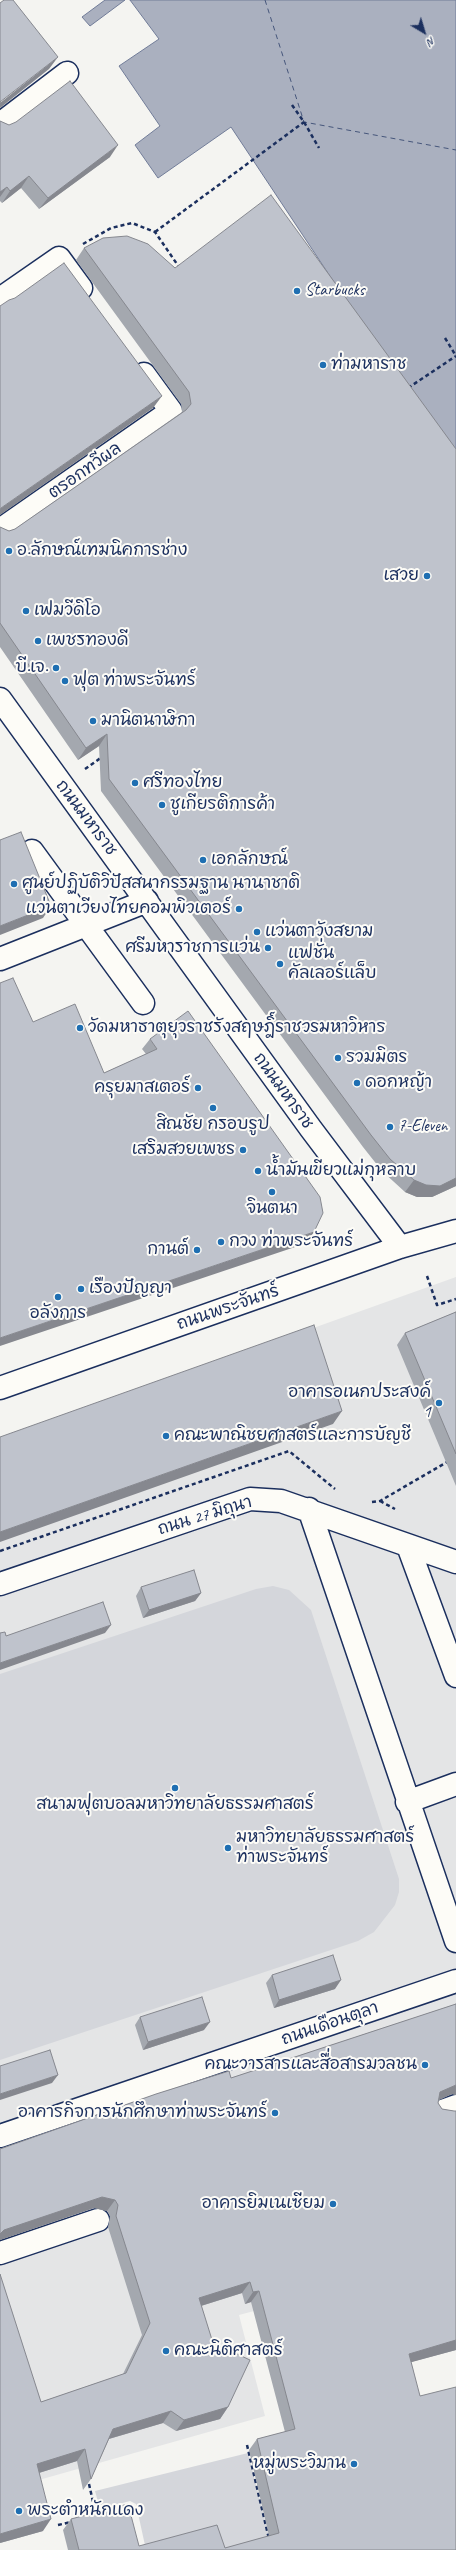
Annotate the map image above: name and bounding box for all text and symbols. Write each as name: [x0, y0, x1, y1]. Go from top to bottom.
north arrow: [404, 12, 444, 52]
text: N: [424, 34, 438, 49]
place label: Starbucks: [305, 281, 364, 301]
marker: Starbucks: [292, 286, 302, 296]
place label: ท่ามหาราช: [331, 355, 406, 375]
marker: ท่ามหาราช: [318, 360, 328, 370]
street label: ตรอกทวีผล: [45, 438, 125, 504]
place label: อ.ลักษณ์เทฆนิคการช่าง: [17, 541, 187, 561]
marker: อ.ลักษณ์เทฆนิคการช่าง: [4, 546, 14, 556]
place label: เสวย: [383, 566, 419, 586]
marker: เสวย: [422, 571, 432, 581]
place label: เฟมวีดิโอ: [34, 601, 101, 621]
marker: เฟมวีดิโอ: [21, 606, 31, 616]
place label: เพชรทองดี: [46, 631, 128, 651]
marker: เพชรทองดี: [33, 636, 43, 646]
place label: บี.เจ.: [15, 658, 48, 678]
marker: บี.เจ.: [51, 663, 61, 673]
place label: ฟุต ท่าพระจันทร์: [73, 671, 196, 691]
marker: ฟุต ท่าพระจันทร์: [60, 676, 70, 686]
place label: มานิตนาฬิกา: [101, 711, 195, 731]
marker: มานิตนาฬิกา: [88, 716, 98, 726]
place label: ศรีทองไทย: [143, 773, 223, 793]
street label: ถนนมหาราช: [51, 776, 121, 860]
marker: ศรีทองไทย: [130, 778, 140, 788]
place label: ชูเกียรติการค้า: [170, 795, 275, 815]
marker: ชูเกียรติการค้า: [157, 800, 167, 810]
place label: เอกลักษณ์: [211, 850, 288, 870]
marker: เอกลักษณ์: [198, 855, 208, 865]
place label: ศูนย์ปฏิบัติวิปัสสนากรรมฐาน นานาชาติ: [22, 874, 300, 894]
marker: ศูนย์ปฏิบัติวิปัสสนากรรมฐาน นานาชาติ: [9, 879, 19, 889]
place label: แว่นตาเวียงไทยคอมพิวเตอร์: [26, 899, 231, 919]
marker: แว่นตาเวียงไทยคอมพิวเตอร์: [234, 904, 244, 914]
place label: แว่นตาวังสยาม: [265, 922, 373, 942]
marker: แว่นตาวังสยาม: [252, 927, 262, 937]
place label: ศรีมหาราชการแว่น: [125, 938, 260, 958]
marker: ศรีมหาราชการแว่น: [263, 943, 273, 953]
place label: แฟชั่น คัลเลอร์แล็บ: [288, 944, 377, 984]
marker: แฟชั่น คัลเลอร์แล็บ: [275, 959, 285, 969]
place label: วัดมหาธาตุยุวราชรังสฤษฎิ์ราชวรมหาวิหาร: [88, 1018, 385, 1038]
marker: วัดมหาธาตุยุวราชรังสฤษฎิ์ราชวรมหาวิหาร: [75, 1023, 85, 1033]
place label: รวมมิตร: [346, 1048, 407, 1068]
street label: ถนนมหาราช: [248, 1049, 318, 1133]
marker: รวมมิตร: [333, 1053, 343, 1063]
place label: ดอกหญ้า: [365, 1073, 432, 1093]
place label: ครุยมาสเตอร์: [94, 1078, 190, 1098]
marker: ดอกหญ้า: [352, 1078, 362, 1088]
marker: ครุยมาสเตอร์: [193, 1083, 203, 1093]
marker: สิณชัย กรอบรูป: [208, 1103, 218, 1113]
place label: สิณชัย กรอบรูป: [156, 1115, 270, 1135]
place label: 7-Eleven: [398, 1117, 447, 1137]
marker: 7-Eleven: [385, 1122, 395, 1132]
place label: เสริมสวยเพชร: [132, 1140, 235, 1160]
marker: เสริมสวยเพชร: [238, 1145, 248, 1155]
place label: น้ำมันเขียวแม่กุหลาบ: [266, 1161, 416, 1181]
marker: น้ำมันเขียวแม่กุหลาบ: [253, 1166, 263, 1176]
marker: จินตนา: [267, 1187, 277, 1197]
place label: จินตนา: [246, 1199, 298, 1219]
place label: กวง ท่าพระจันทร์: [229, 1232, 353, 1252]
marker: กวง ท่าพระจันทร์: [216, 1237, 226, 1247]
place label: กานต์: [147, 1240, 189, 1260]
marker: กานต์: [192, 1245, 202, 1255]
place label: เรืองปัญญา: [89, 1279, 172, 1299]
street label: ถนนพระจันทร์: [174, 1281, 282, 1335]
marker: เรืองปัญญา: [76, 1284, 86, 1294]
marker: อลังการ: [53, 1292, 63, 1302]
place label: อลังการ: [30, 1304, 86, 1324]
place label: อาคารอเนกประสงค์ 1: [288, 1383, 431, 1423]
marker: อาคารอเนกประสงค์ 1: [434, 1398, 444, 1408]
place label: คณะพาณิชยศาสตร์และการบัญชี: [174, 1426, 411, 1446]
marker: คณะพาณิชยศาสตร์และการบัญชี: [161, 1431, 171, 1441]
street label: ถนน 27 มิถุนา: [155, 1492, 255, 1540]
marker: สนามฟุตบอลมหาวิทยาลัยธรรมศาสตร์: [170, 1783, 180, 1793]
place label: สนามฟุตบอลมหาวิทยาลัยธรรมศาสตร์: [36, 1795, 314, 1815]
place label: มหาวิทยาลัยธรรมศาสตร์ ท่าพระจันทร์: [236, 1828, 414, 1868]
marker: มหาวิทยาลัยธรรมศาสตร์ ท่าพระจันทร์: [223, 1843, 233, 1853]
street label: ถนนเดือนตุลา: [279, 1998, 381, 2050]
place label: คณะวารสารและสื่อสารมวลชน: [204, 2055, 417, 2075]
marker: คณะวารสารและสื่อสารมวลชน: [420, 2060, 430, 2070]
place label: อาคารกิจการนักศึกษาท่าพระจันทร์: [18, 2103, 267, 2123]
marker: อาคารกิจการนักศึกษาท่าพระจันทร์: [270, 2108, 280, 2118]
place label: อาคารยิมเนเซียม: [202, 2194, 325, 2214]
marker: อาคารยิมเนเซียม: [328, 2199, 338, 2209]
place label: คณะนิติศาสตร์: [174, 2341, 283, 2361]
marker: คณะนิติศาสตร์: [161, 2346, 171, 2356]
place label: หมู่พระวิมาน: [253, 2454, 346, 2474]
marker: หมู่พระวิมาน: [349, 2459, 359, 2469]
place label: พระตำหนักแดง: [27, 2501, 143, 2521]
marker: พระตำหนักแดง: [14, 2506, 24, 2516]

